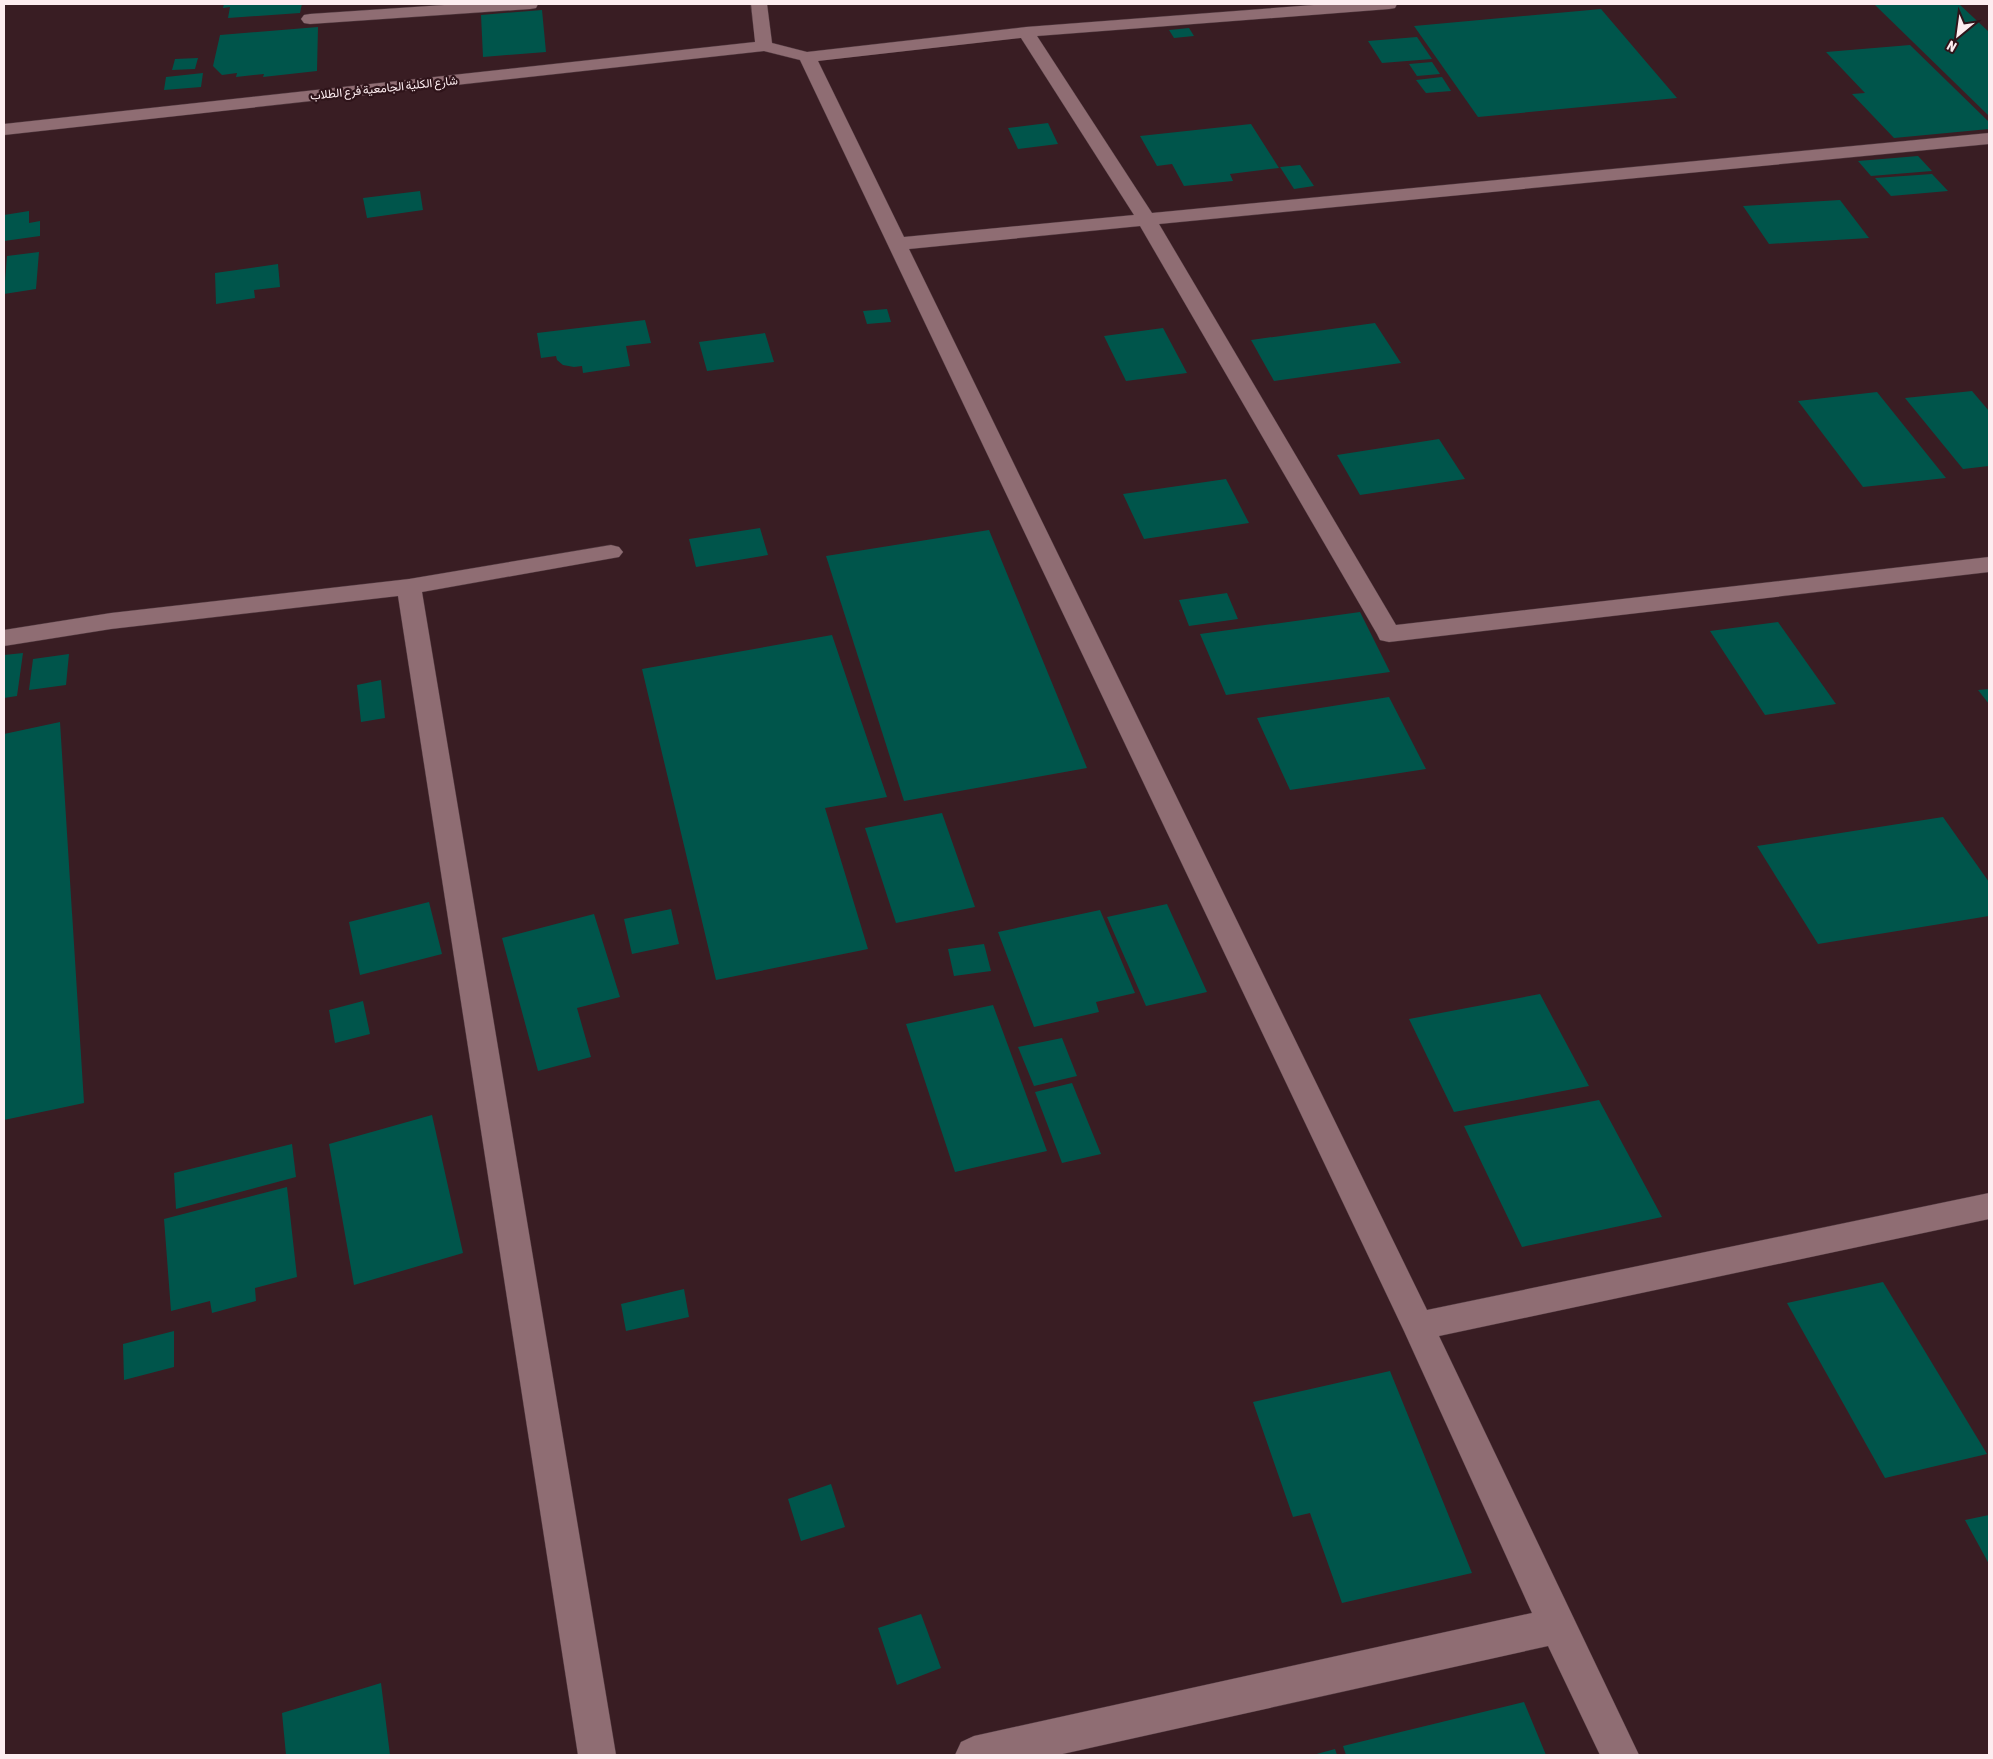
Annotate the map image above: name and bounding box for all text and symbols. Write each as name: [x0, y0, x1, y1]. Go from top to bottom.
north arrow: [1933, 10, 1983, 60]
text: N: [1944, 37, 1959, 55]
street label: شارع الكلية الجامعية فرع الطلاب: [309, 73, 459, 105]

